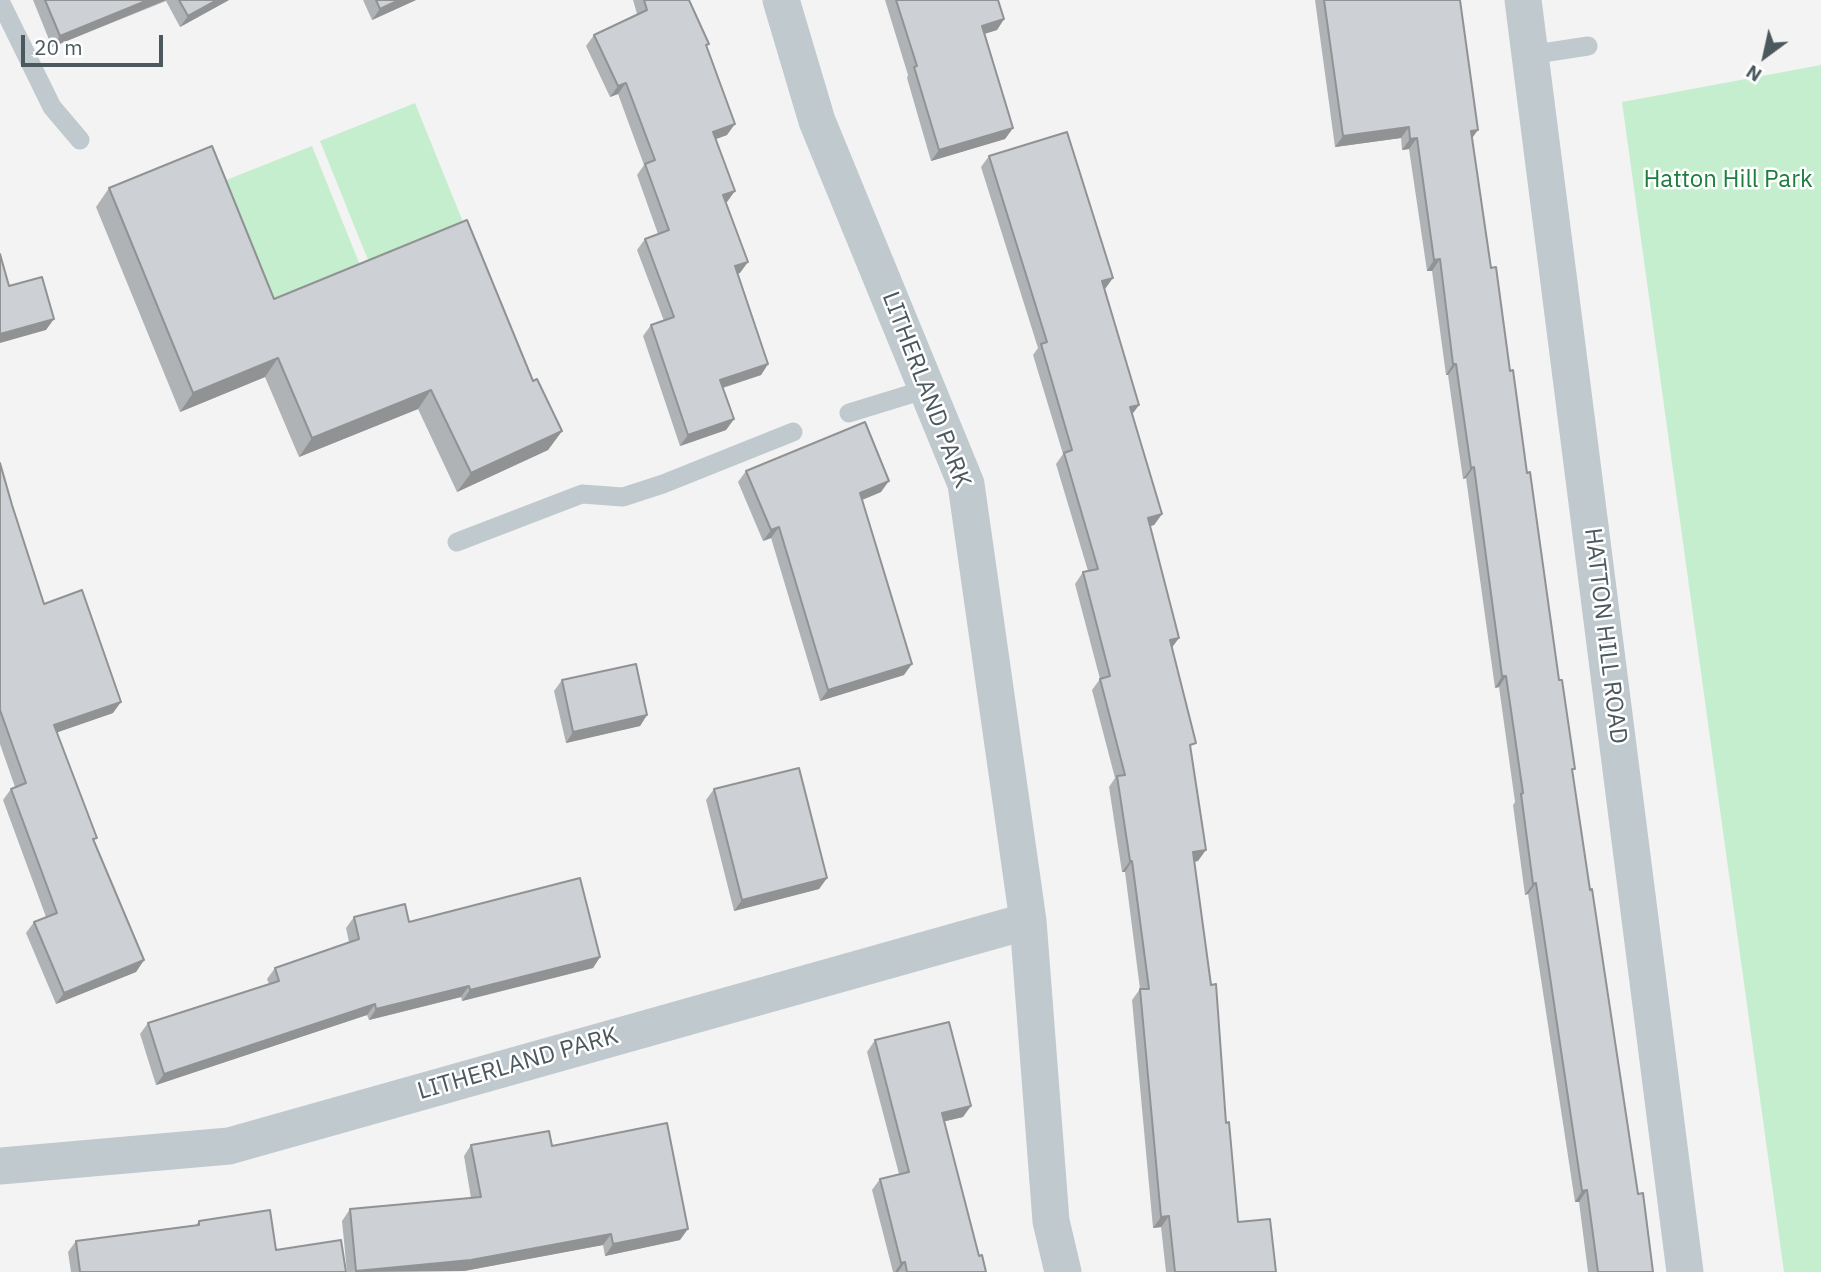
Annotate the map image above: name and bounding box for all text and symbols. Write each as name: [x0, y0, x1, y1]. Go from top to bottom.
scale bar: [24, 21, 166, 65]
north arrow: [1730, 21, 1800, 91]
text: 20 m: [34, 33, 83, 61]
text: N: [1741, 60, 1766, 87]
park label: Hatton Hill Park: [1643, 166, 1813, 194]
street label: LITHERLAND PARK: [875, 288, 977, 492]
street label: HATTON HILL ROAD: [1577, 526, 1633, 746]
street label: LITHERLAND PARK: [414, 1022, 622, 1106]

